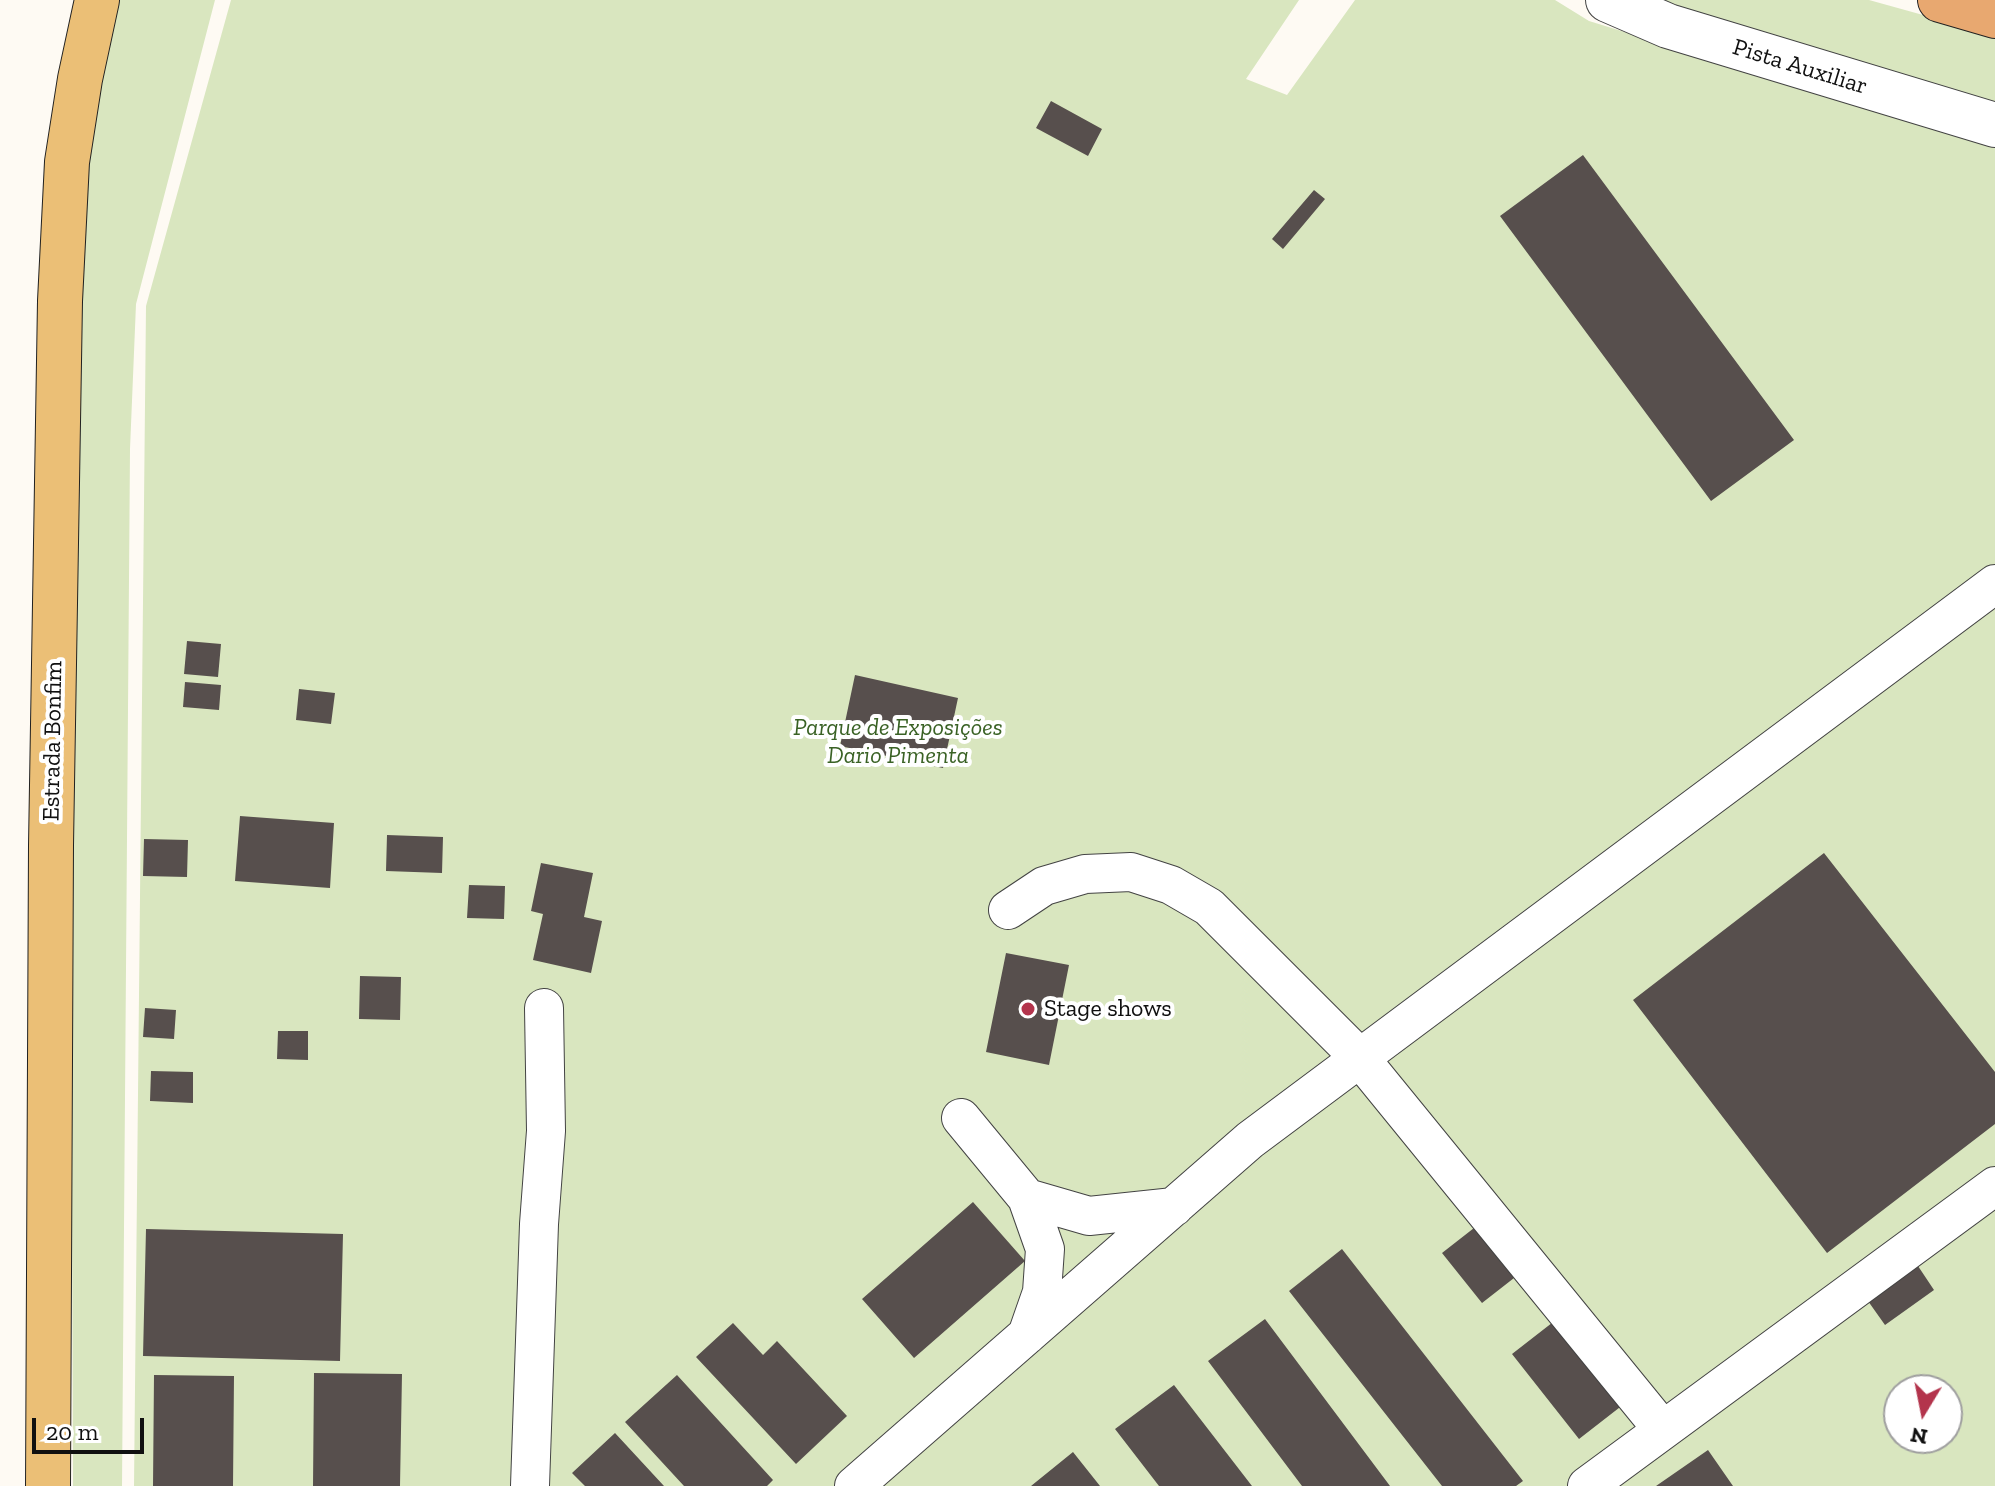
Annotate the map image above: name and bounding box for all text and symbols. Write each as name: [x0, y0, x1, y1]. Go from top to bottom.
street label: Pista Auxiliar: [1729, 33, 1871, 101]
street label: Estrada Bonfim: [37, 661, 69, 821]
park label: Parque de Exposições Dario Pimenta: [793, 714, 1003, 770]
place label: Stage shows: [1044, 995, 1172, 1023]
marker: Stage shows: [1019, 1000, 1037, 1018]
north arrow: [1883, 1374, 1963, 1454]
scale bar: [36, 1402, 148, 1452]
text: 20 m: [46, 1417, 98, 1446]
text: N: [1909, 1421, 1930, 1451]

